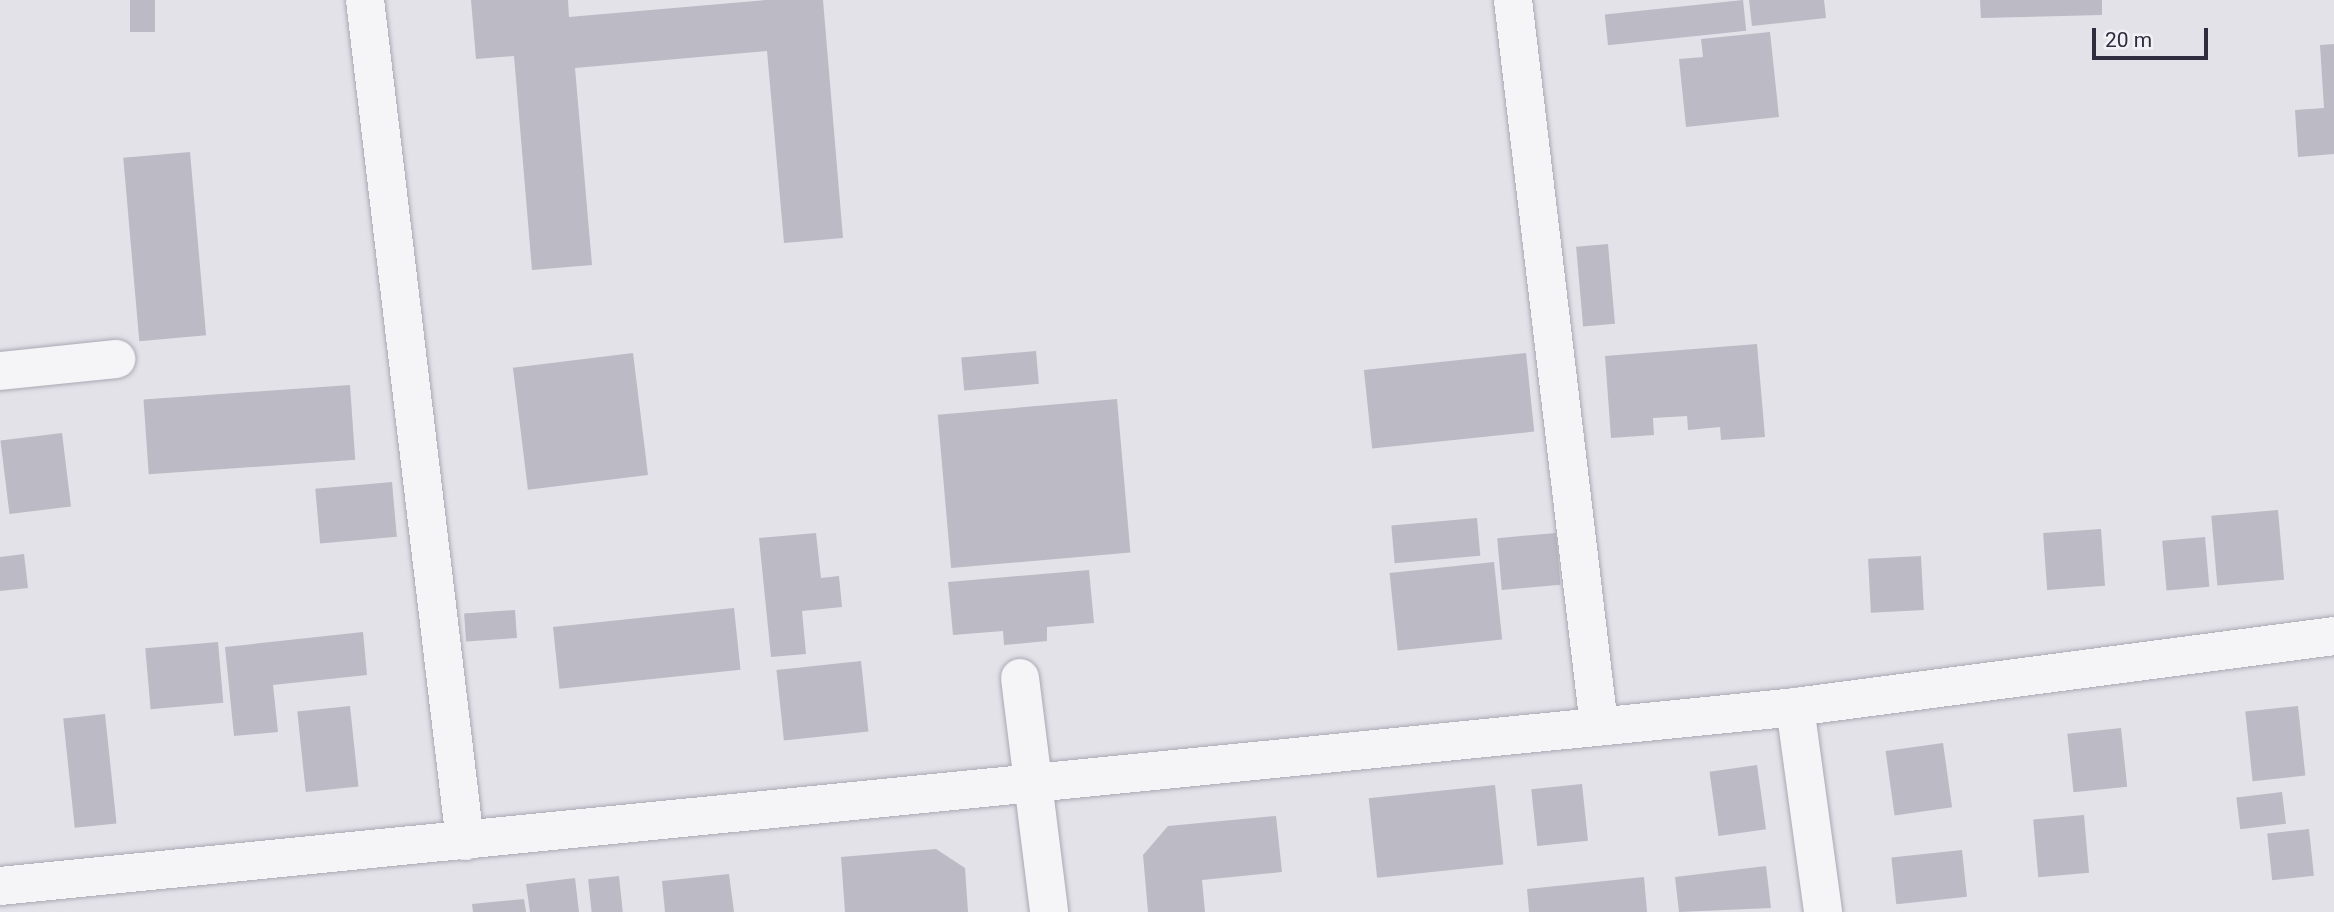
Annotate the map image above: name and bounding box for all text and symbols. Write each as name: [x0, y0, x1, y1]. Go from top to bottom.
scale bar: [2096, 14, 2212, 58]
text: 20 m: [2105, 28, 2152, 52]

